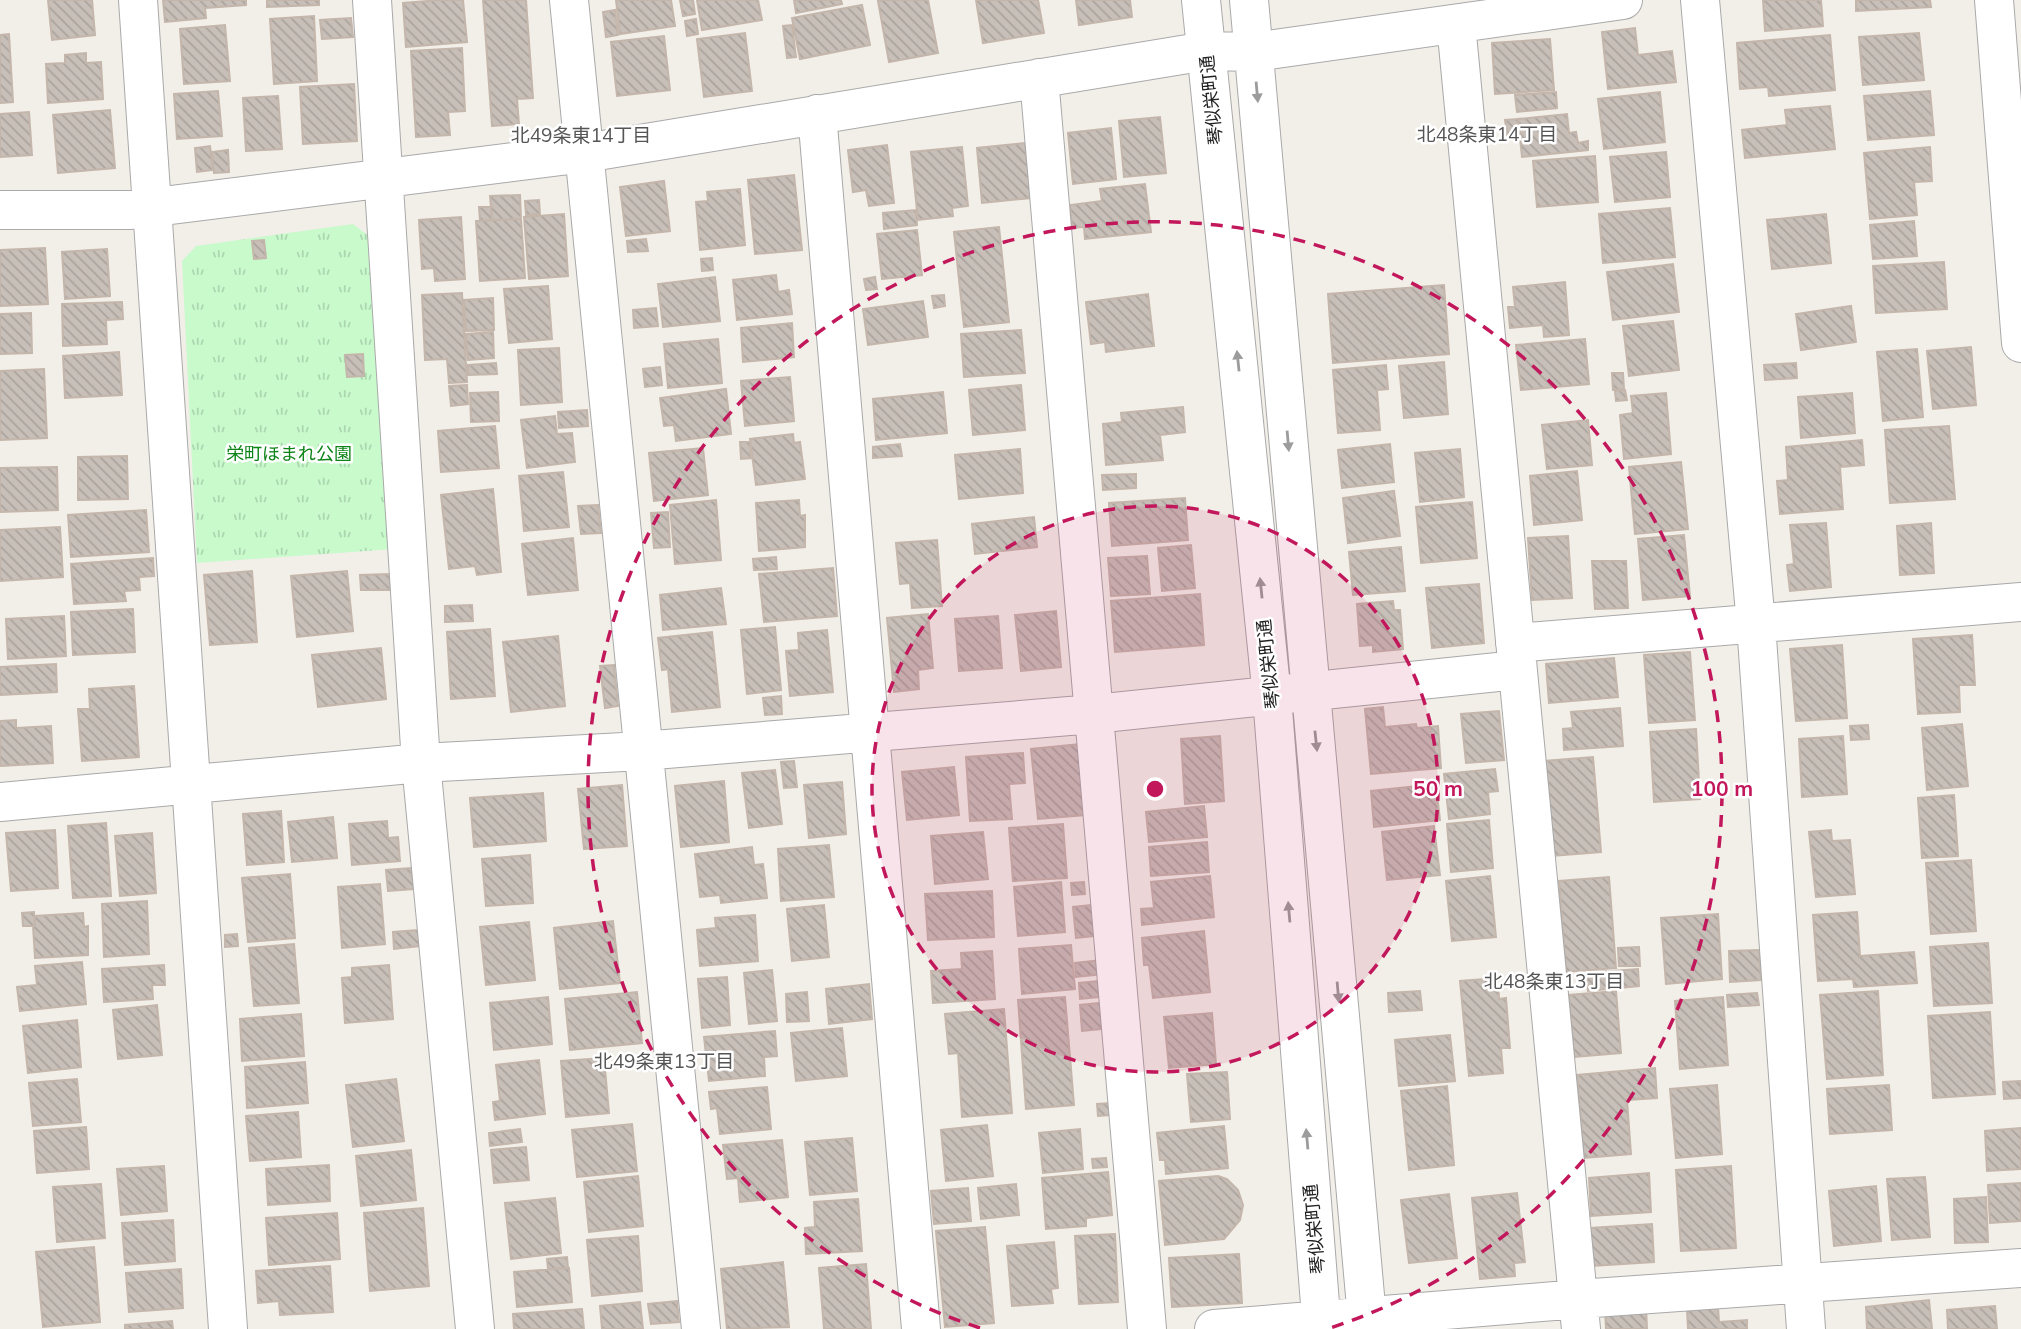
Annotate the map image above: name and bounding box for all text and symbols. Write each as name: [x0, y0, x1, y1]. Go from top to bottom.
street label: 琴似栄町通: [1195, 54, 1227, 146]
one-way arrow: [1252, 82, 1263, 104]
district label: 北48条東14丁目: [1417, 122, 1557, 146]
district label: 北49条東14丁目: [511, 123, 651, 147]
one-way arrow: [1232, 350, 1243, 372]
one-way arrow: [1283, 430, 1294, 452]
park label: 栄町ほまれ公園: [226, 442, 352, 465]
one-way arrow: [1255, 577, 1266, 599]
street label: 琴似栄町通: [1252, 618, 1284, 710]
one-way arrow: [1311, 730, 1322, 752]
text: 50 m: [1413, 775, 1463, 801]
text: 100 m: [1691, 775, 1753, 801]
centre of rings: [1143, 777, 1167, 801]
one-way arrow: [1283, 901, 1294, 923]
district label: 北48条東13丁目: [1484, 969, 1624, 993]
one-way arrow: [1333, 981, 1344, 1003]
district label: 北49条東13丁目: [594, 1049, 734, 1073]
one-way arrow: [1301, 1128, 1312, 1150]
street label: 琴似栄町通: [1299, 1183, 1329, 1275]

